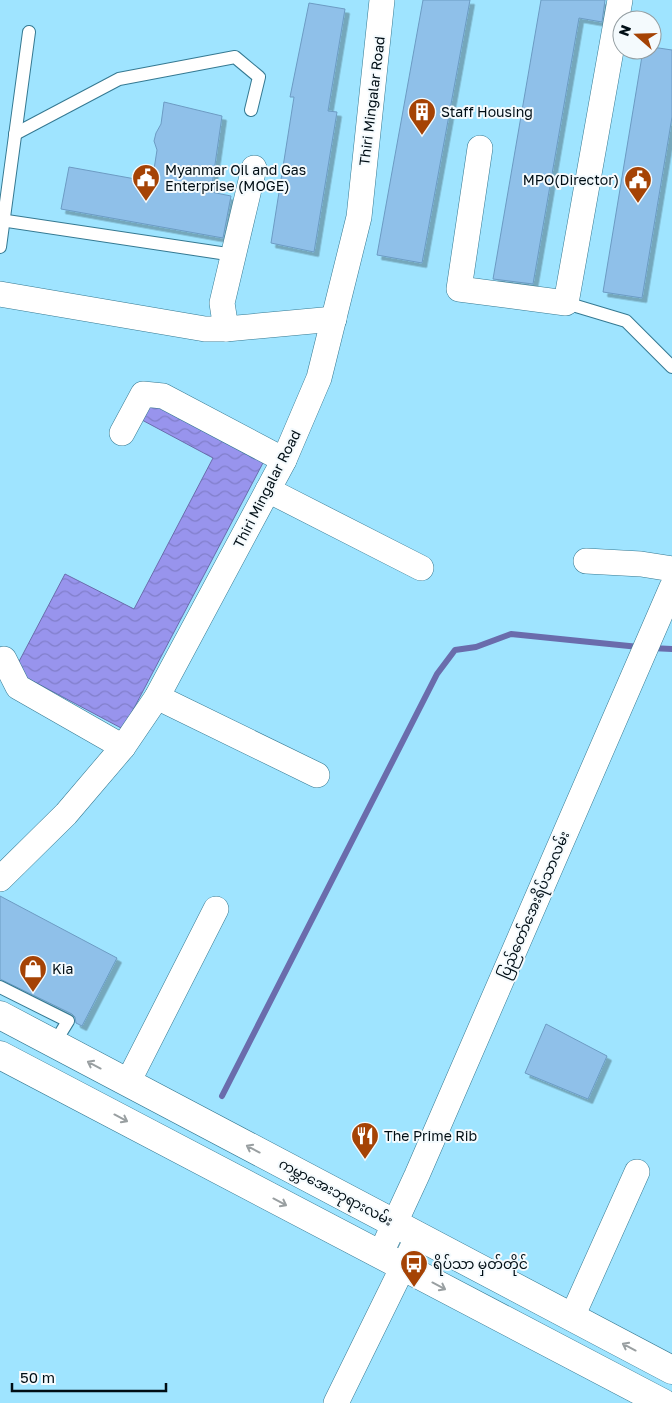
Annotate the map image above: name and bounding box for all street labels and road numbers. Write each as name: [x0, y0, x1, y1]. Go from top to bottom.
street label: Thiri Mingalar Road: [355, 35, 388, 167]
street label: Thiri Mingalar Road: [229, 427, 304, 551]
street label: ပြည်တော်အေးရိပ်သာလမ်း: [494, 828, 576, 983]
street label: ကမ္ဘာအေးဘုရားလမ်း: [274, 1153, 397, 1232]

